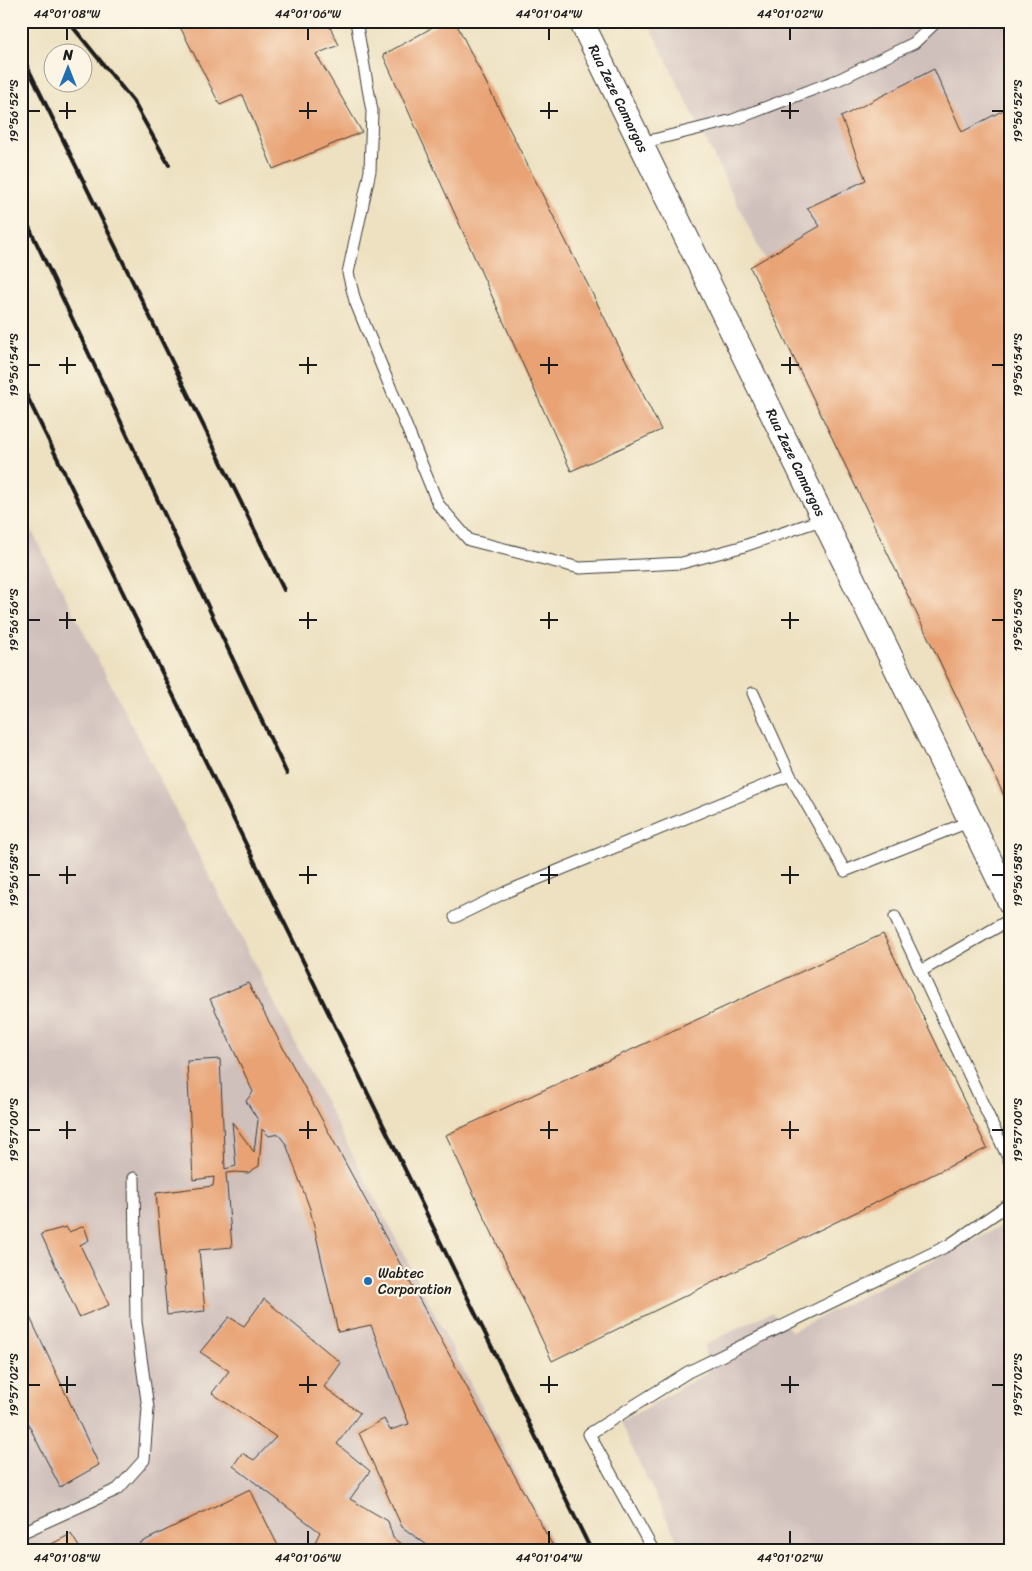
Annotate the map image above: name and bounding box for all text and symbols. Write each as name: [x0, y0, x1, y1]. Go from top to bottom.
text: 44°01'08"W: [34, 3, 101, 25]
text: 44°01'06"W: [275, 3, 342, 25]
text: 44°01'04"W: [516, 3, 583, 25]
text: 44°01'02"W: [757, 3, 824, 25]
street label: Rua Zeze Camargos: [581, 40, 655, 158]
north arrow: [42, 42, 92, 92]
text: N: [62, 43, 73, 68]
text: 19°56'52"S: [3, 79, 25, 143]
text: 19°56'52"S: [1007, 79, 1029, 143]
text: 19°56'54"S: [3, 333, 25, 397]
text: 19°56'54"S: [1007, 333, 1029, 397]
street label: Rua Zeze Camargos: [758, 404, 833, 522]
text: 19°56'56"S: [3, 588, 25, 651]
text: 19°56'56"S: [1007, 588, 1029, 651]
text: 19°56'58"S: [3, 843, 25, 907]
text: 19°56'58"S: [1007, 843, 1029, 907]
text: 19°57'00"S: [3, 1098, 25, 1162]
text: 19°57'00"S: [1007, 1098, 1029, 1162]
place label: Wabtec Corporation: [378, 1261, 452, 1302]
marker: Wabtec Corporation: [362, 1275, 374, 1287]
text: 19°57'02"S: [3, 1353, 25, 1417]
text: 19°57'02"S: [1007, 1353, 1029, 1417]
text: 44°01'08"W: [34, 1547, 101, 1569]
text: 44°01'06"W: [275, 1547, 342, 1569]
text: 44°01'04"W: [516, 1547, 583, 1569]
text: 44°01'02"W: [757, 1547, 824, 1569]

